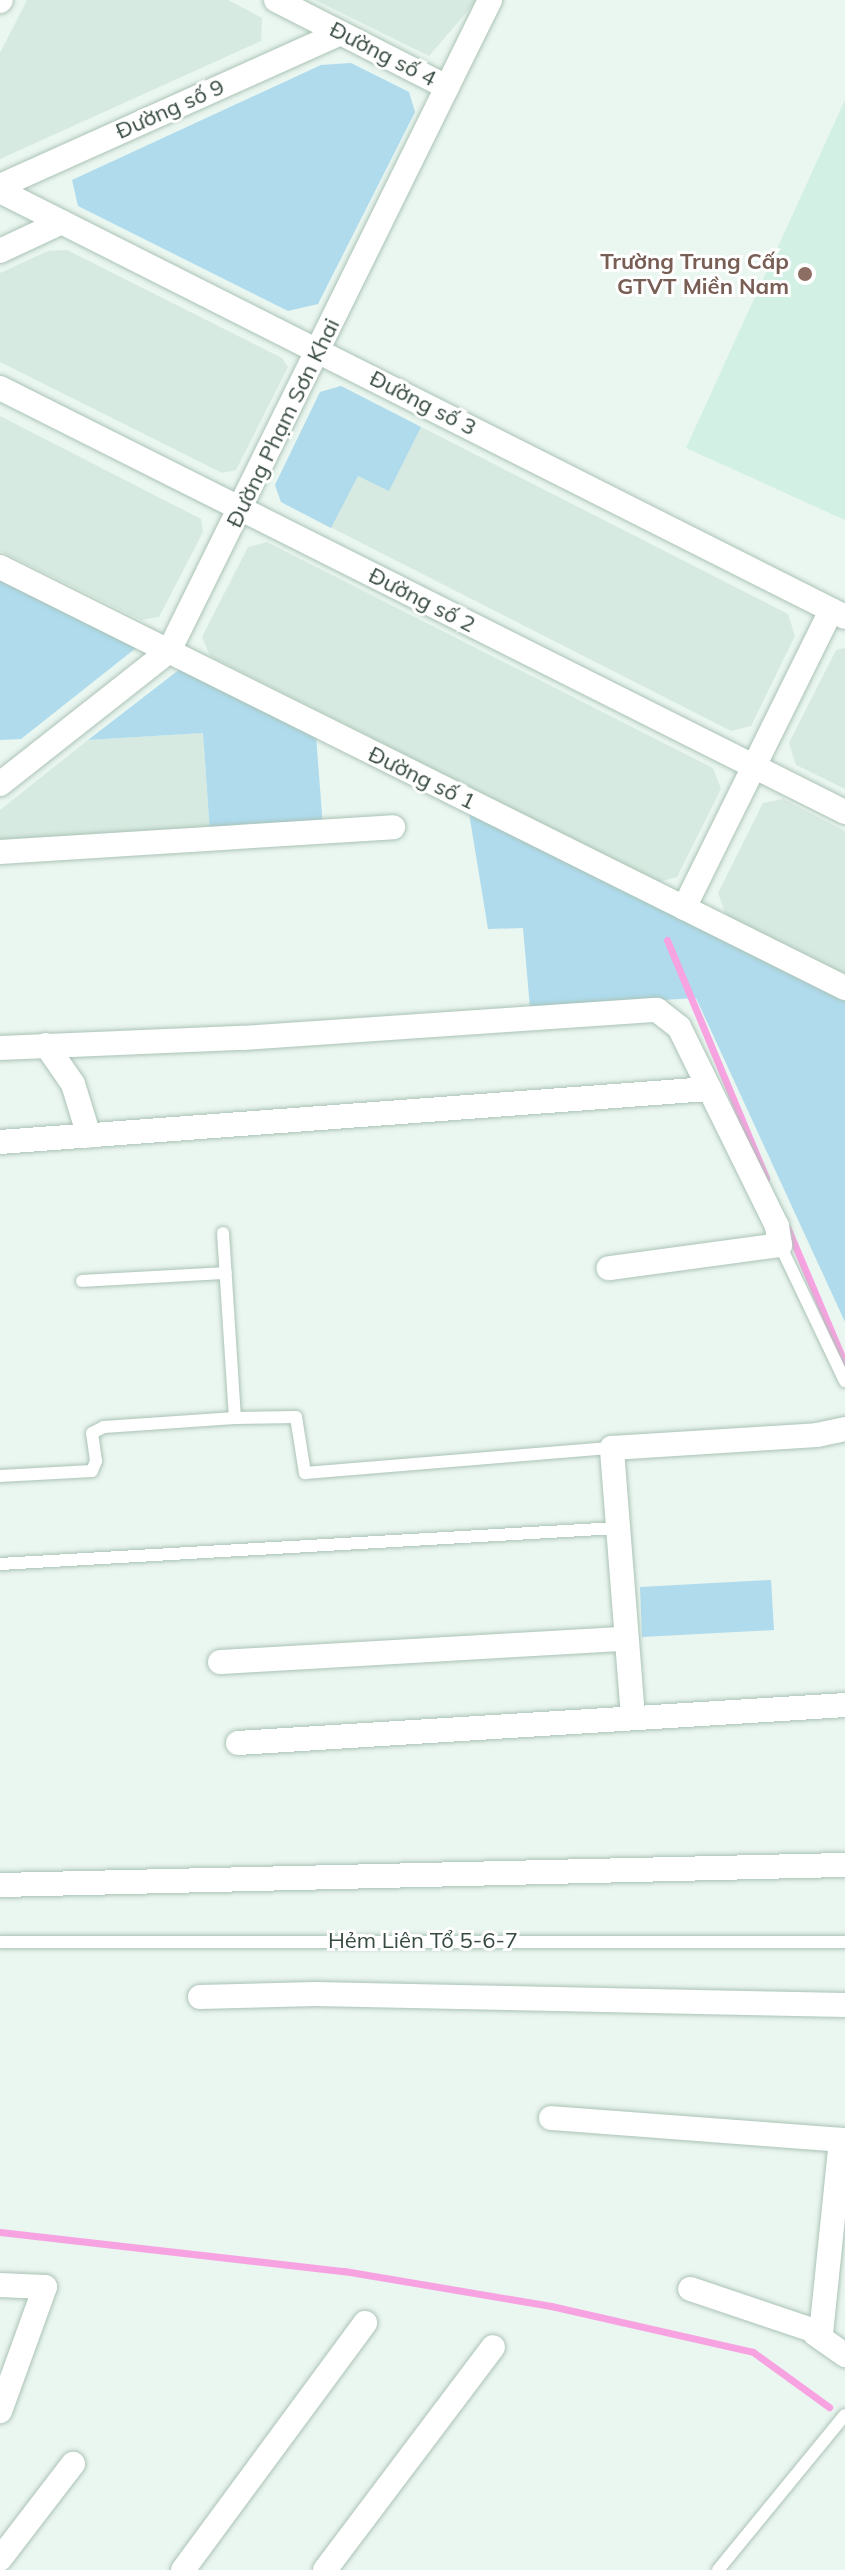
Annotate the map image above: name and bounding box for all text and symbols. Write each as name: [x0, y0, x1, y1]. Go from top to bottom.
street label: Đường số 4: [325, 16, 441, 92]
street label: Đường số 9: [112, 73, 228, 145]
place label: Trường Trung Cấp GTVT Miền Nam: [600, 248, 789, 300]
marker: Trường Trung Cấp GTVT Miền Nam: [796, 265, 814, 283]
street label: Đường Phạm Sơn Khai: [221, 314, 345, 532]
street label: Đường số 3: [365, 365, 481, 441]
street label: Đường số 2: [364, 562, 480, 638]
street label: Đường số 1: [364, 741, 480, 815]
street label: Hẻm Liên Tổ 5-6-7: [328, 1928, 518, 1954]

